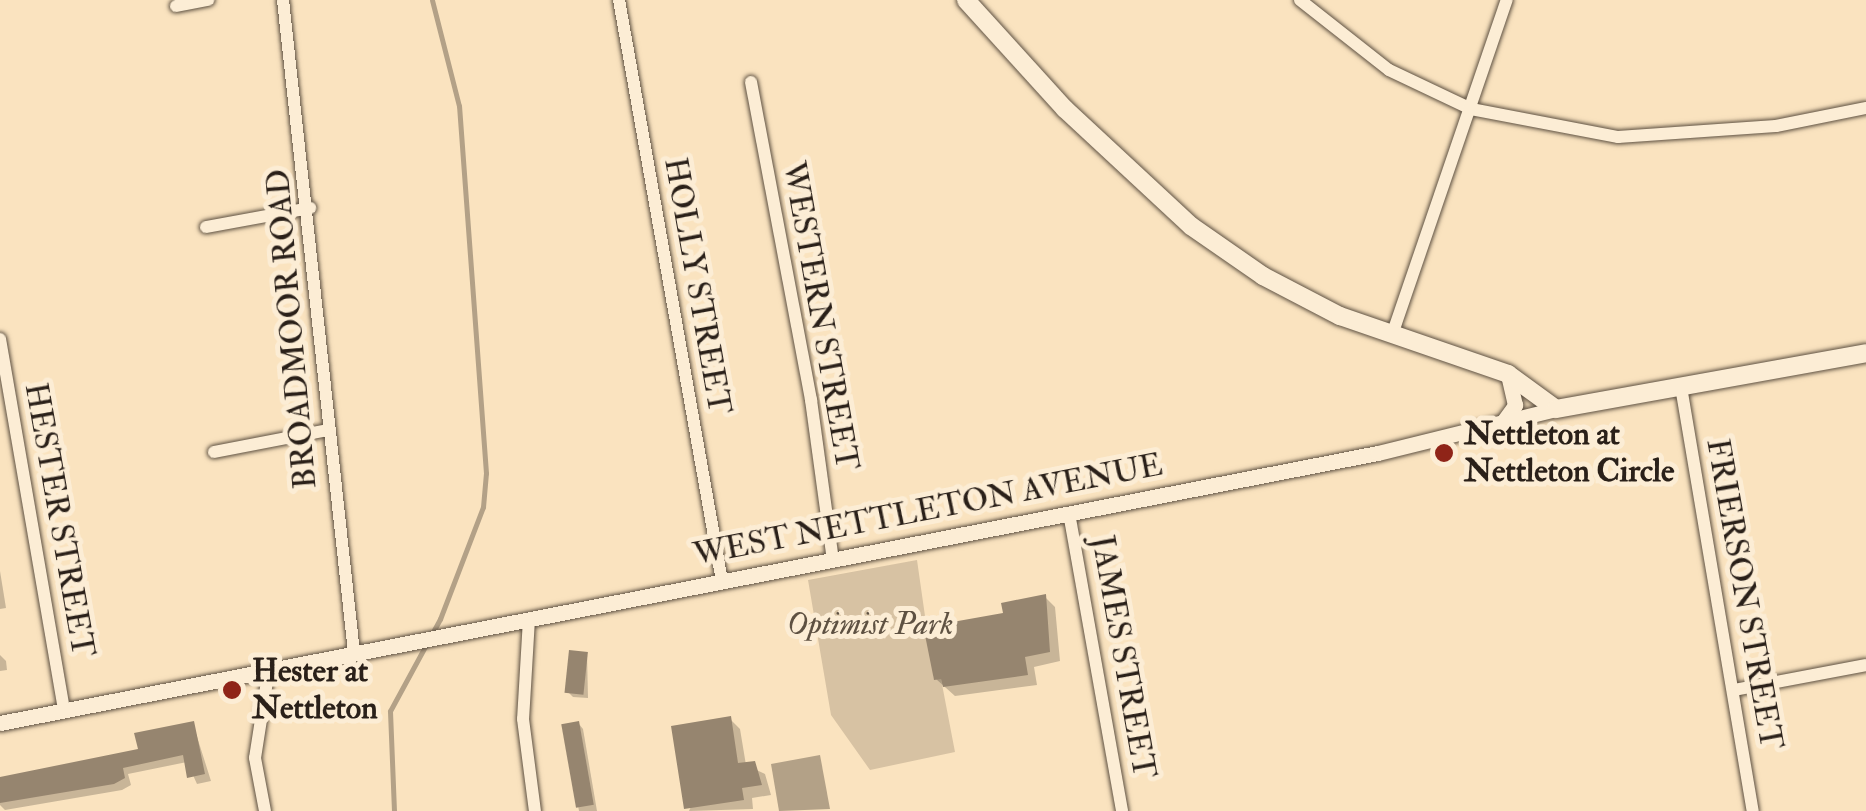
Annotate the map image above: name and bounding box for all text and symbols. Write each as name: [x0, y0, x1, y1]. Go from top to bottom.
street label: HOLLY STREET: [656, 155, 738, 417]
street label: WESTERN STREET: [774, 159, 866, 473]
street label: BROADMOOR ROAD: [259, 167, 325, 491]
street label: HESTER STREET: [16, 380, 102, 660]
place label: Nettleton at Nettleton Circle: [1464, 416, 1674, 491]
street label: FRIERSON STREET: [1698, 436, 1790, 752]
marker: Nettleton at Nettleton Circle: [1433, 442, 1455, 464]
street label: WEST NETTLETON AVENUE: [690, 446, 1166, 574]
street label: JAMES STREET: [1083, 532, 1163, 782]
park label: Optimist Park: [787, 605, 953, 643]
place label: Hester at Nettleton: [252, 653, 378, 728]
marker: Hester at Nettleton: [221, 679, 243, 701]

